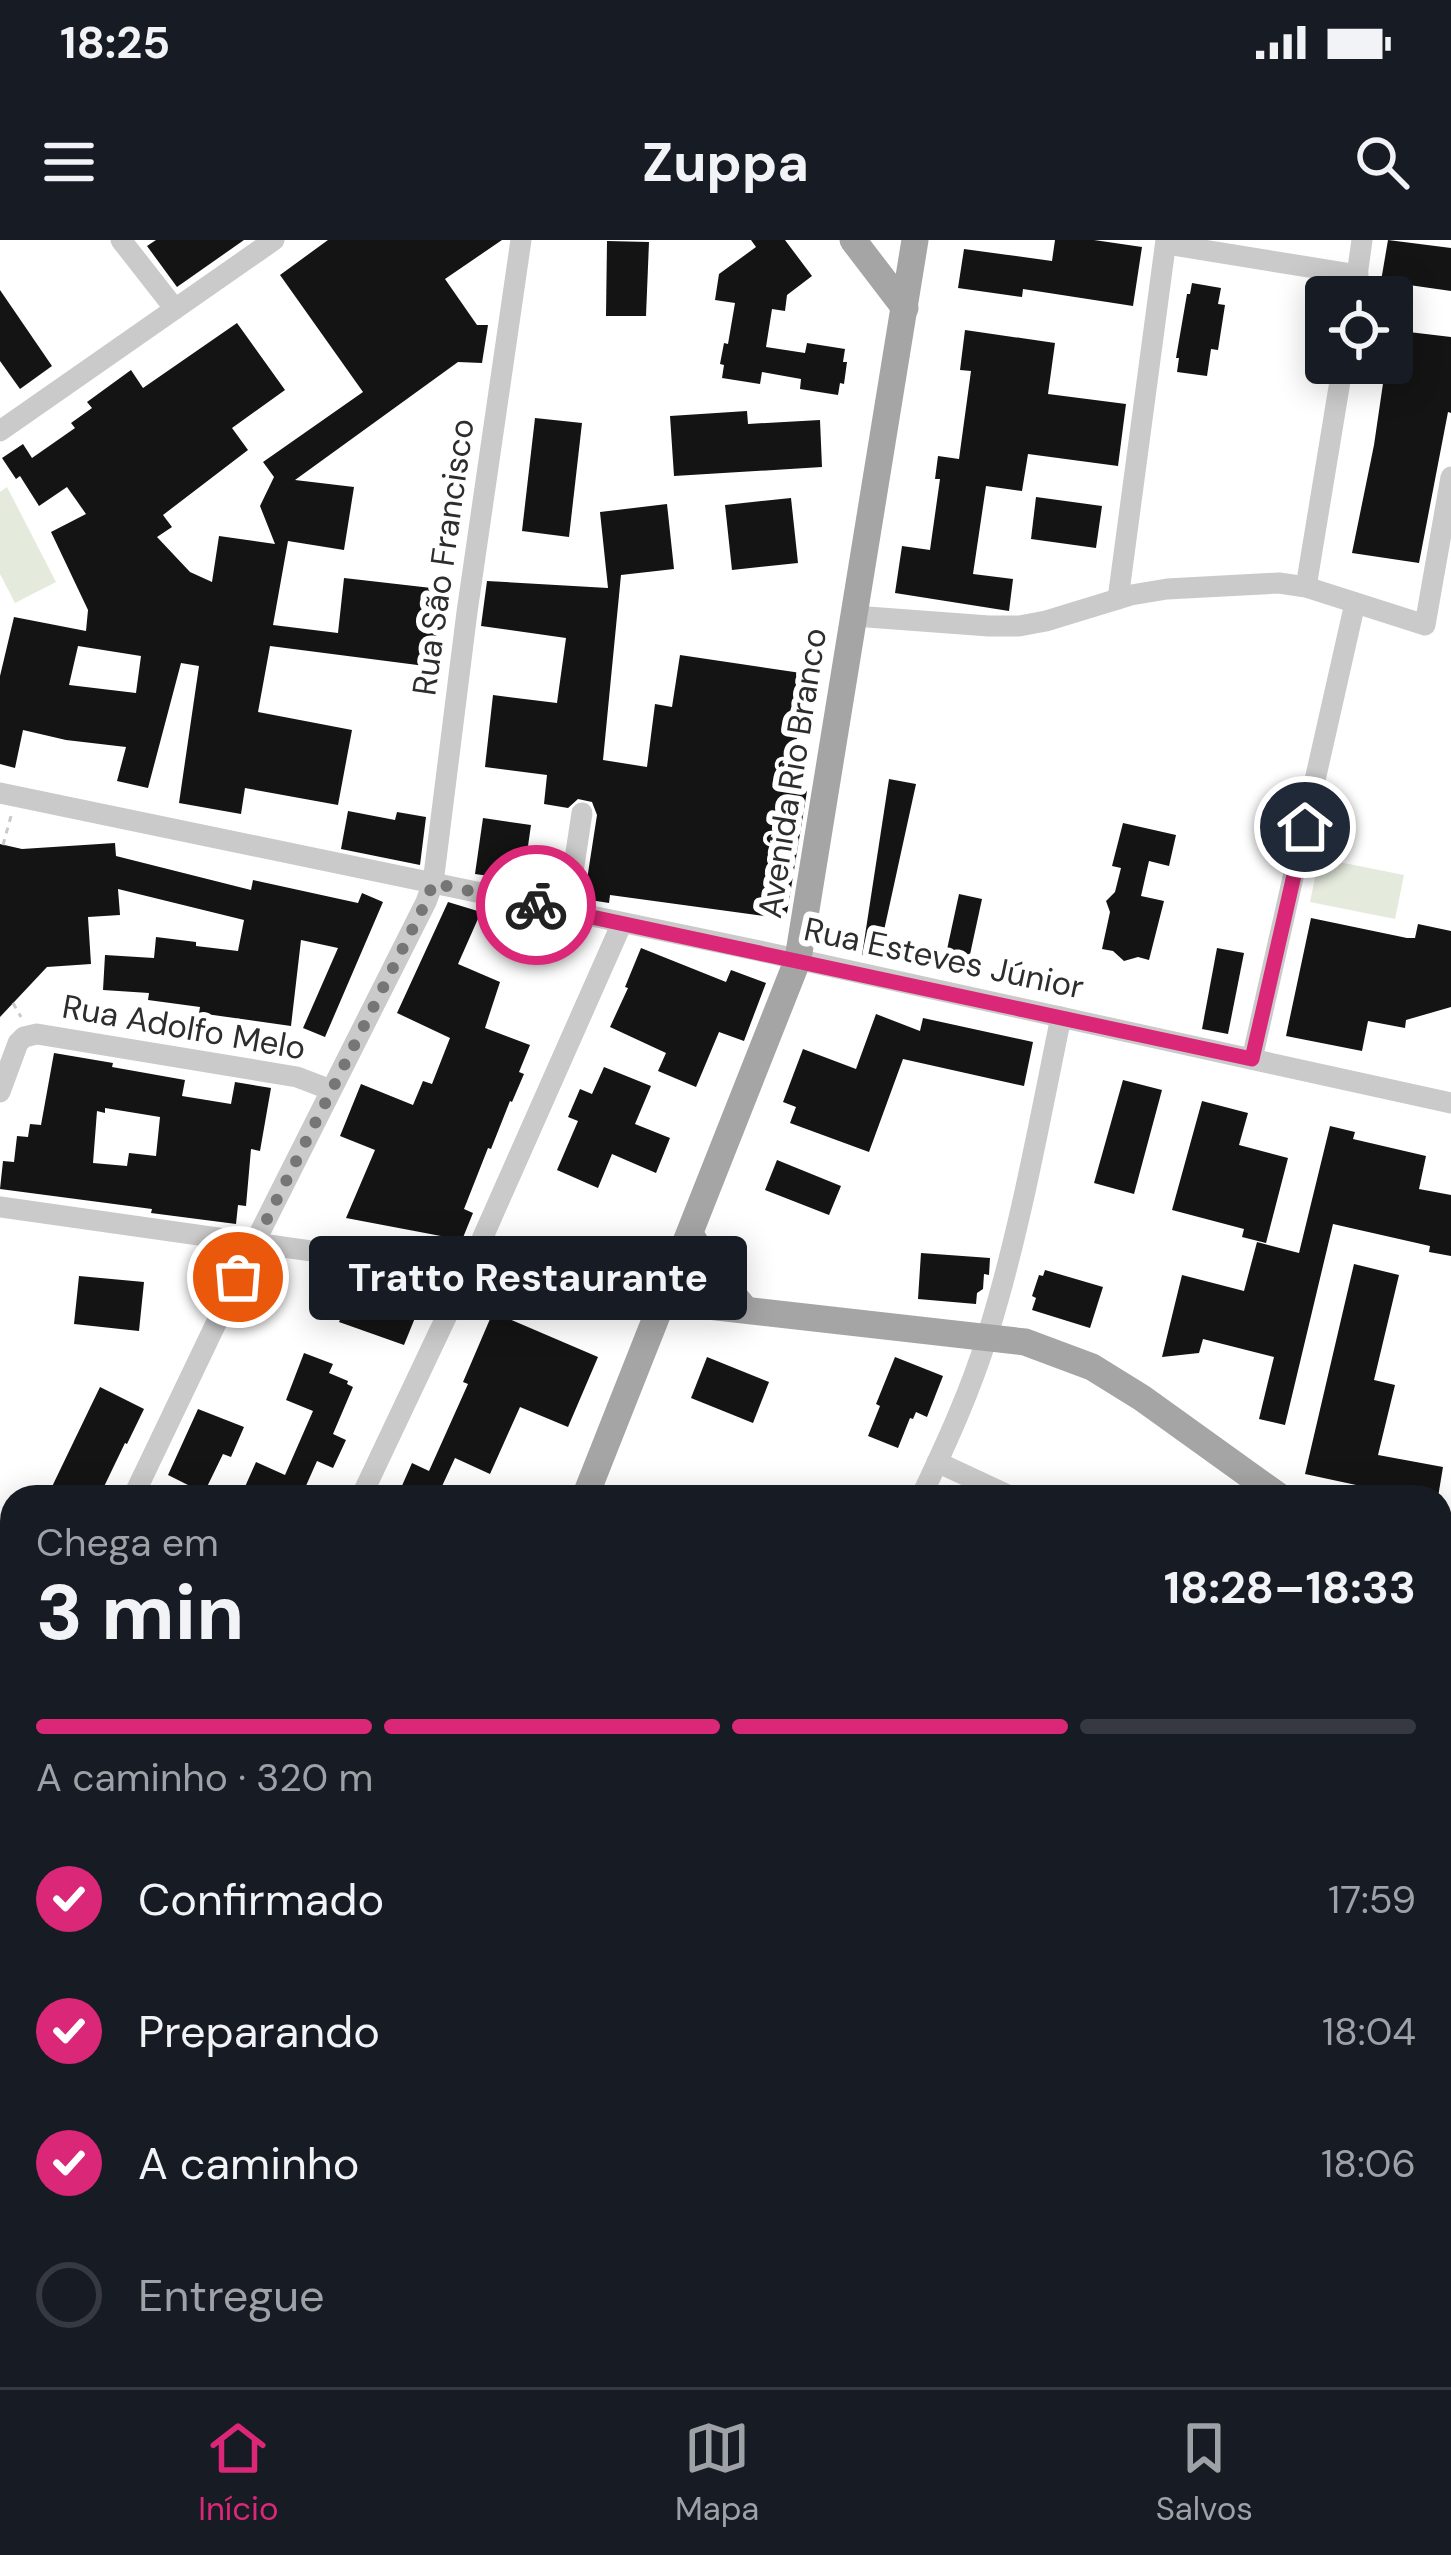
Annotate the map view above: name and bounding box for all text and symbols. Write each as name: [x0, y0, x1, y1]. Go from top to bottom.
text: 18:25: [60, 13, 170, 72]
text: Zuppa: [642, 127, 809, 198]
icon: menu: [36, 129, 102, 195]
icon: search: [1349, 129, 1415, 195]
map controls: [1305, 276, 1413, 384]
button: locate: [1305, 276, 1413, 384]
street label: Rua São Francisco: [402, 416, 484, 698]
street label: Avenida Rio Branco: [748, 625, 836, 921]
pin: [1254, 776, 1356, 878]
icon: home: [1272, 794, 1338, 860]
courier: [476, 845, 596, 965]
icon: bike: [503, 872, 569, 938]
street label: Rua Esteves Júnior: [800, 907, 1088, 1009]
street label: Rua Adolfo Melo: [59, 984, 309, 1070]
pin: [187, 1226, 289, 1328]
callout: Tratto Restaurante: [310, 1235, 748, 1319]
icon: bag: [205, 1244, 271, 1310]
text: Tratto Restaurante: [348, 1252, 708, 1303]
text: Chega em: [36, 1517, 219, 1568]
text: 18:28–18:33: [1164, 1558, 1416, 1617]
text: 3 min: [36, 1562, 244, 1663]
text: A caminho · 320 m: [36, 1752, 373, 1803]
icon: check: [36, 1866, 102, 1932]
text: Confirmado: [138, 1870, 384, 1929]
text: 17:59: [1328, 1874, 1416, 1925]
icon: check: [36, 1998, 102, 2064]
text: Preparando: [138, 2002, 380, 2061]
text: 18:04: [1322, 2006, 1416, 2057]
icon: check: [36, 2130, 102, 2196]
text: A caminho: [138, 2134, 359, 2193]
text: 18:06: [1321, 2138, 1416, 2189]
text: Entregue: [138, 2266, 325, 2325]
tab: Início: [198, 2415, 279, 2530]
tab: Mapa: [675, 2415, 759, 2530]
tab: Salvos: [1156, 2415, 1253, 2530]

